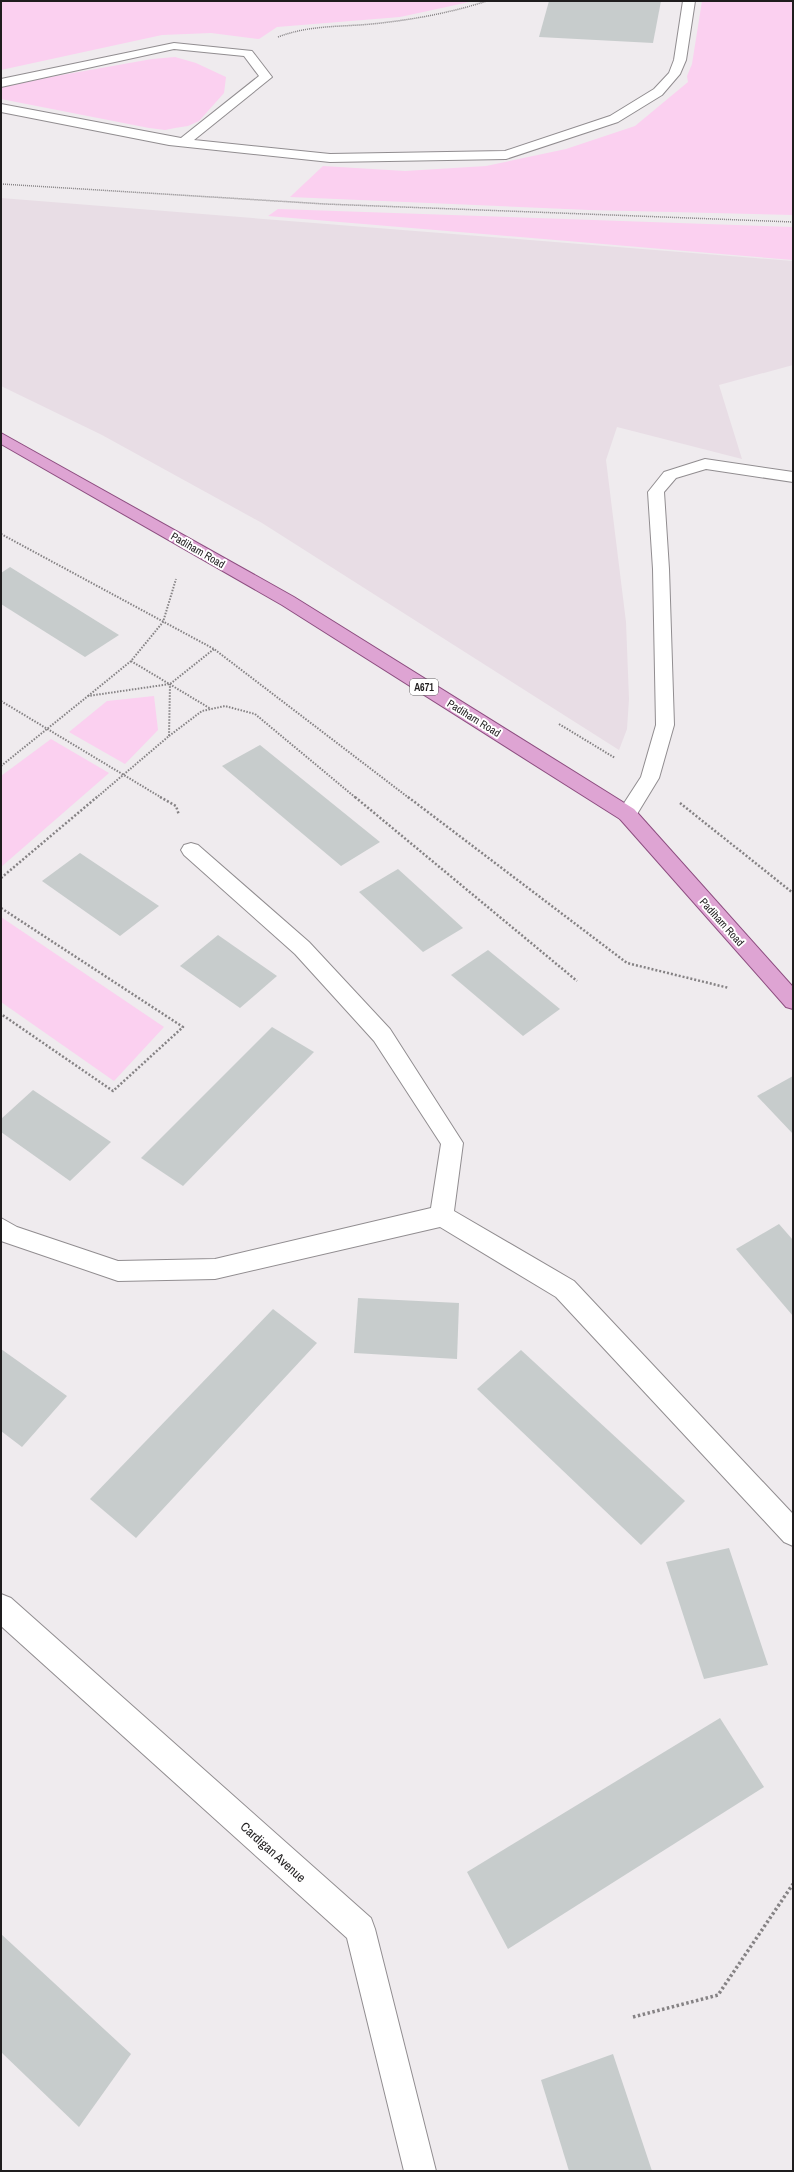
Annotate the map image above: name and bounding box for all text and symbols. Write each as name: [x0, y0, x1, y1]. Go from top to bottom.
street label: Padiham Road: [168, 529, 228, 571]
road number: A671: [410, 679, 438, 695]
street label: Padiham Road: [445, 696, 503, 740]
street label: Padiham Road: [697, 895, 747, 949]
street label: Cardigan Avenue: [237, 1818, 309, 1886]

